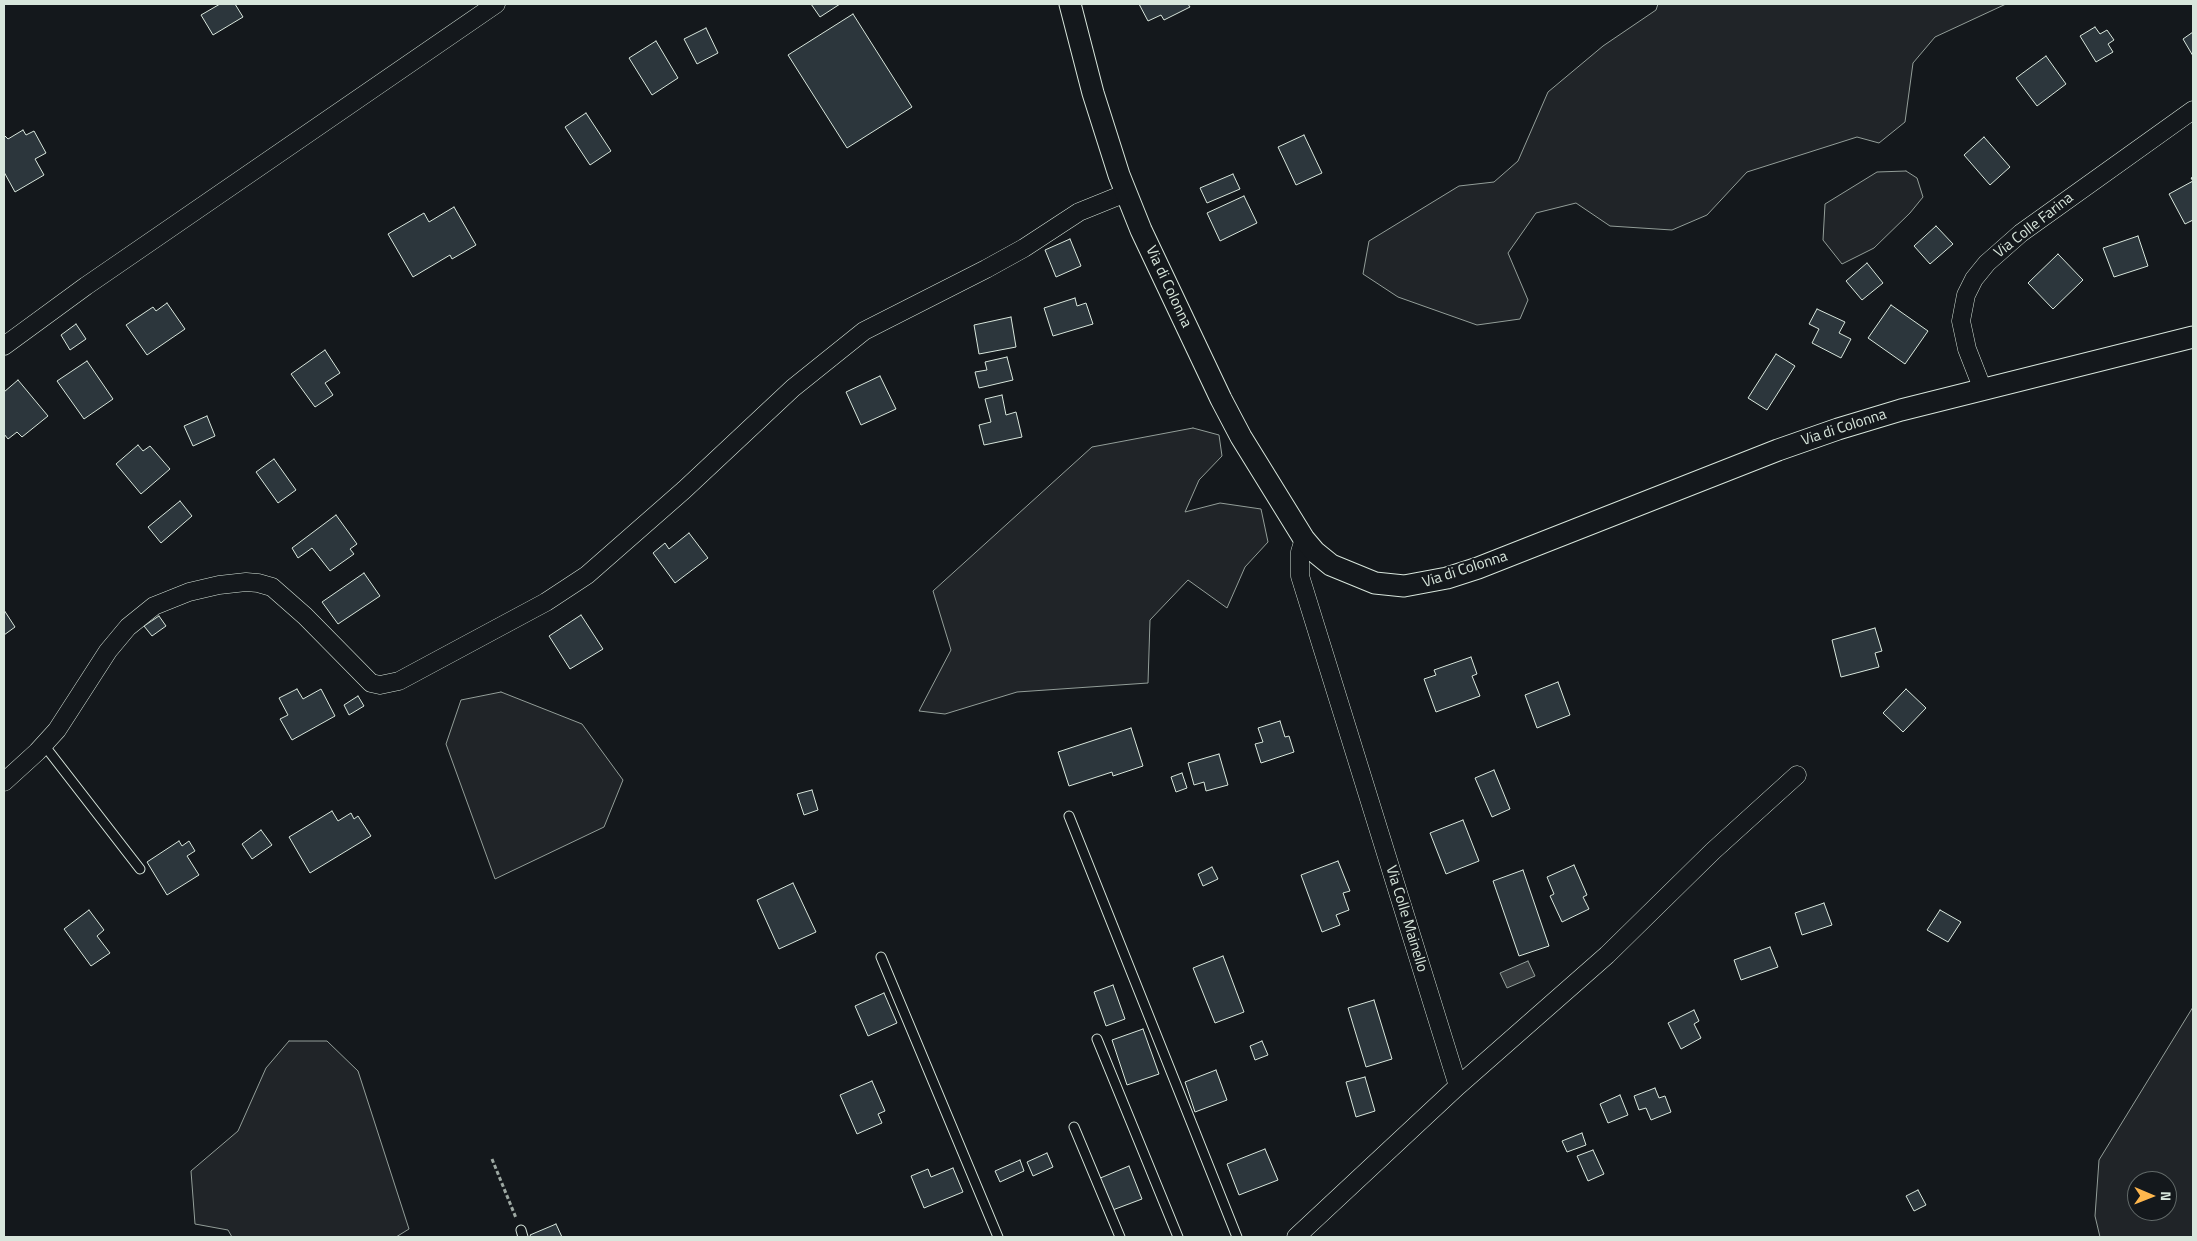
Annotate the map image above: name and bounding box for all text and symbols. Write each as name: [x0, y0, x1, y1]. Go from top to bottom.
street label: Via Colle Farina: [1991, 190, 2077, 262]
street label: Via di Colonna: [1141, 243, 1195, 331]
street label: Via di Colonna: [1799, 406, 1889, 450]
street label: Via di Colonna: [1420, 548, 1510, 592]
street label: Via Colle Mainello: [1381, 864, 1431, 974]
north arrow: [2127, 1171, 2177, 1221]
text: N: [2156, 1191, 2177, 1201]

